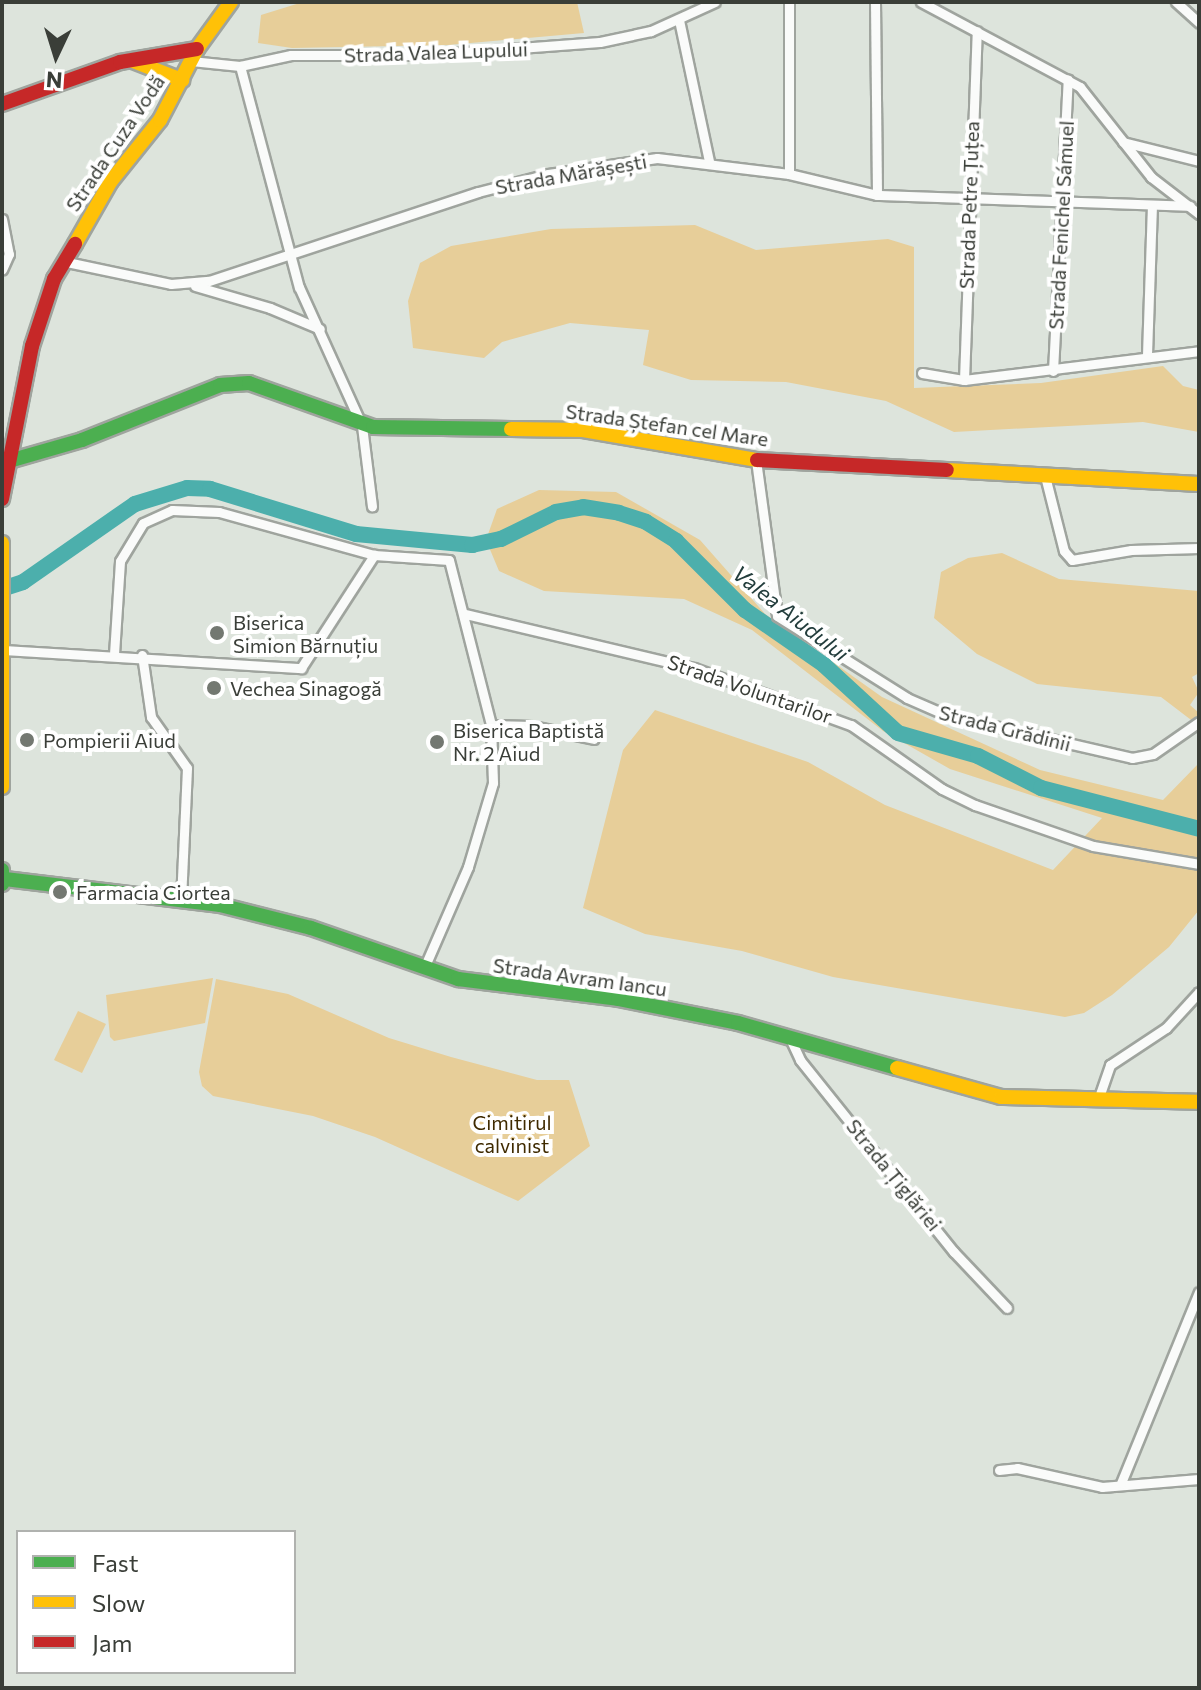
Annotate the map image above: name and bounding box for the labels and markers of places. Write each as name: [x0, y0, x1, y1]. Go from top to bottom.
place label: Biserica Simion Bărnuțiu: [233, 610, 378, 657]
marker: Biserica Simion Bărnuțiu: [208, 624, 226, 642]
place label: Vechea Sinagogă: [230, 676, 382, 700]
marker: Vechea Sinagogă: [205, 679, 223, 697]
place label: Biserica Baptistă Nr. 2 Aiud: [453, 718, 604, 765]
place label: Pompierii Aiud: [43, 728, 176, 752]
marker: Pompierii Aiud: [18, 731, 36, 749]
marker: Biserica Baptistă Nr. 2 Aiud: [428, 733, 446, 751]
place label: Farmacia Ciortea: [76, 880, 231, 904]
marker: Farmacia Ciortea: [51, 883, 69, 901]

